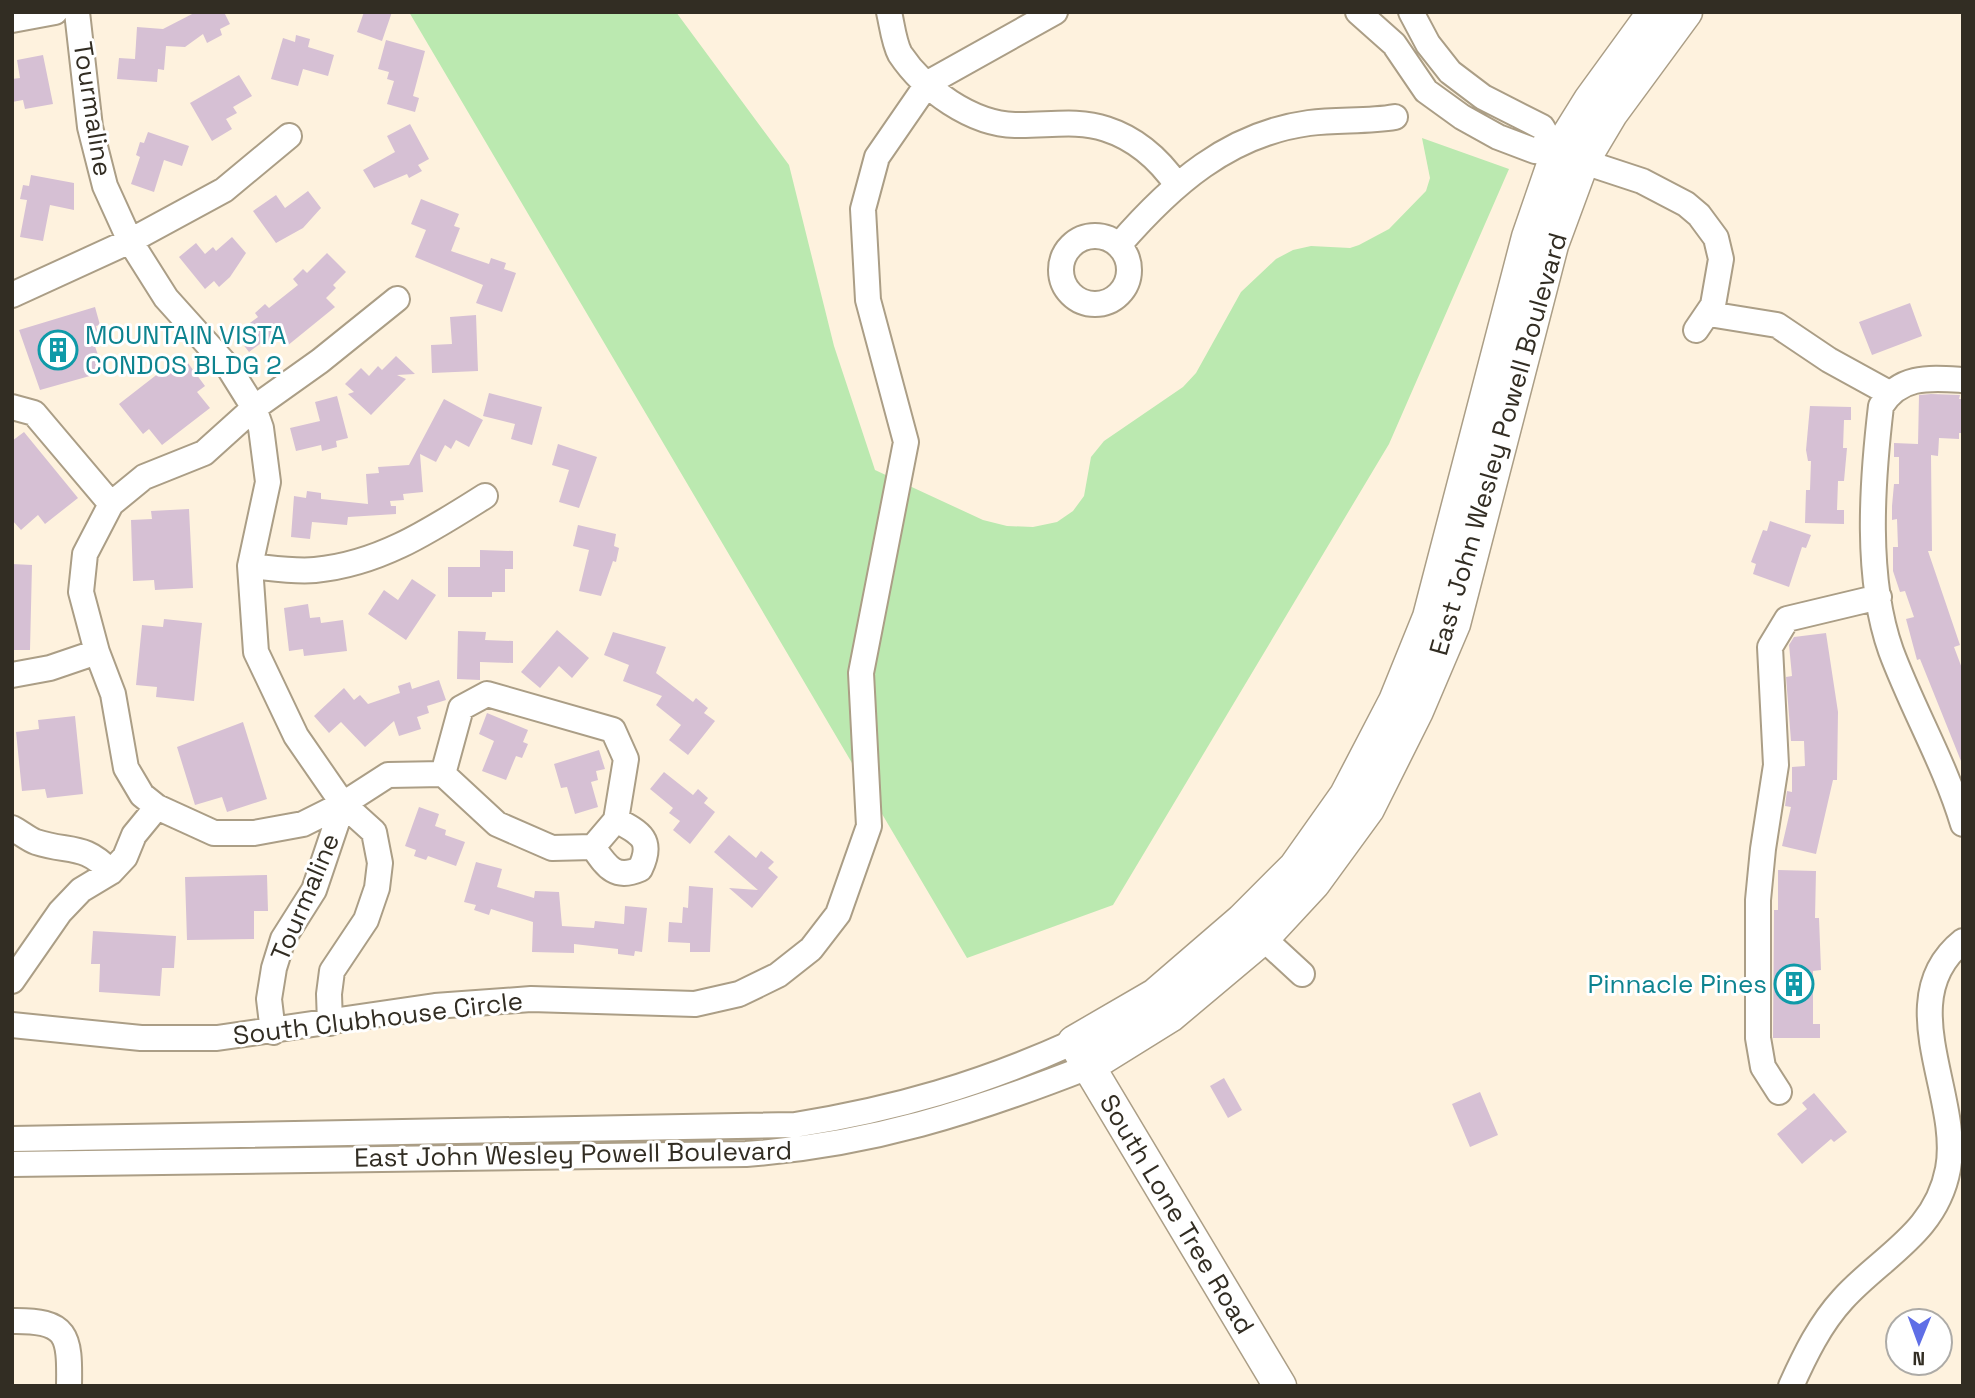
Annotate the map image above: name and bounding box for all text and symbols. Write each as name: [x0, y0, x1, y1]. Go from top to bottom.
street label: Tourmaline: [66, 39, 120, 179]
street label: East John Wesley Powell Boulevard: [1421, 229, 1575, 659]
place label: MOUNTAIN VISTA CONDOS BLDG 2: [85, 318, 286, 382]
building icon: MOUNTAIN VISTA CONDOS BLDG 2: [37, 329, 79, 371]
street label: Tourmaline: [263, 828, 347, 966]
building icon: Pinnacle Pines: [1773, 963, 1815, 1005]
place label: Pinnacle Pines: [1588, 967, 1767, 1001]
street label: South Clubhouse Circle: [231, 983, 525, 1053]
street label: South Lone Tree Road: [1092, 1088, 1262, 1340]
street label: East John Wesley Powell Boulevard: [354, 1133, 792, 1175]
north arrow: [1884, 1307, 1954, 1377]
text: N: [1912, 1346, 1925, 1371]

